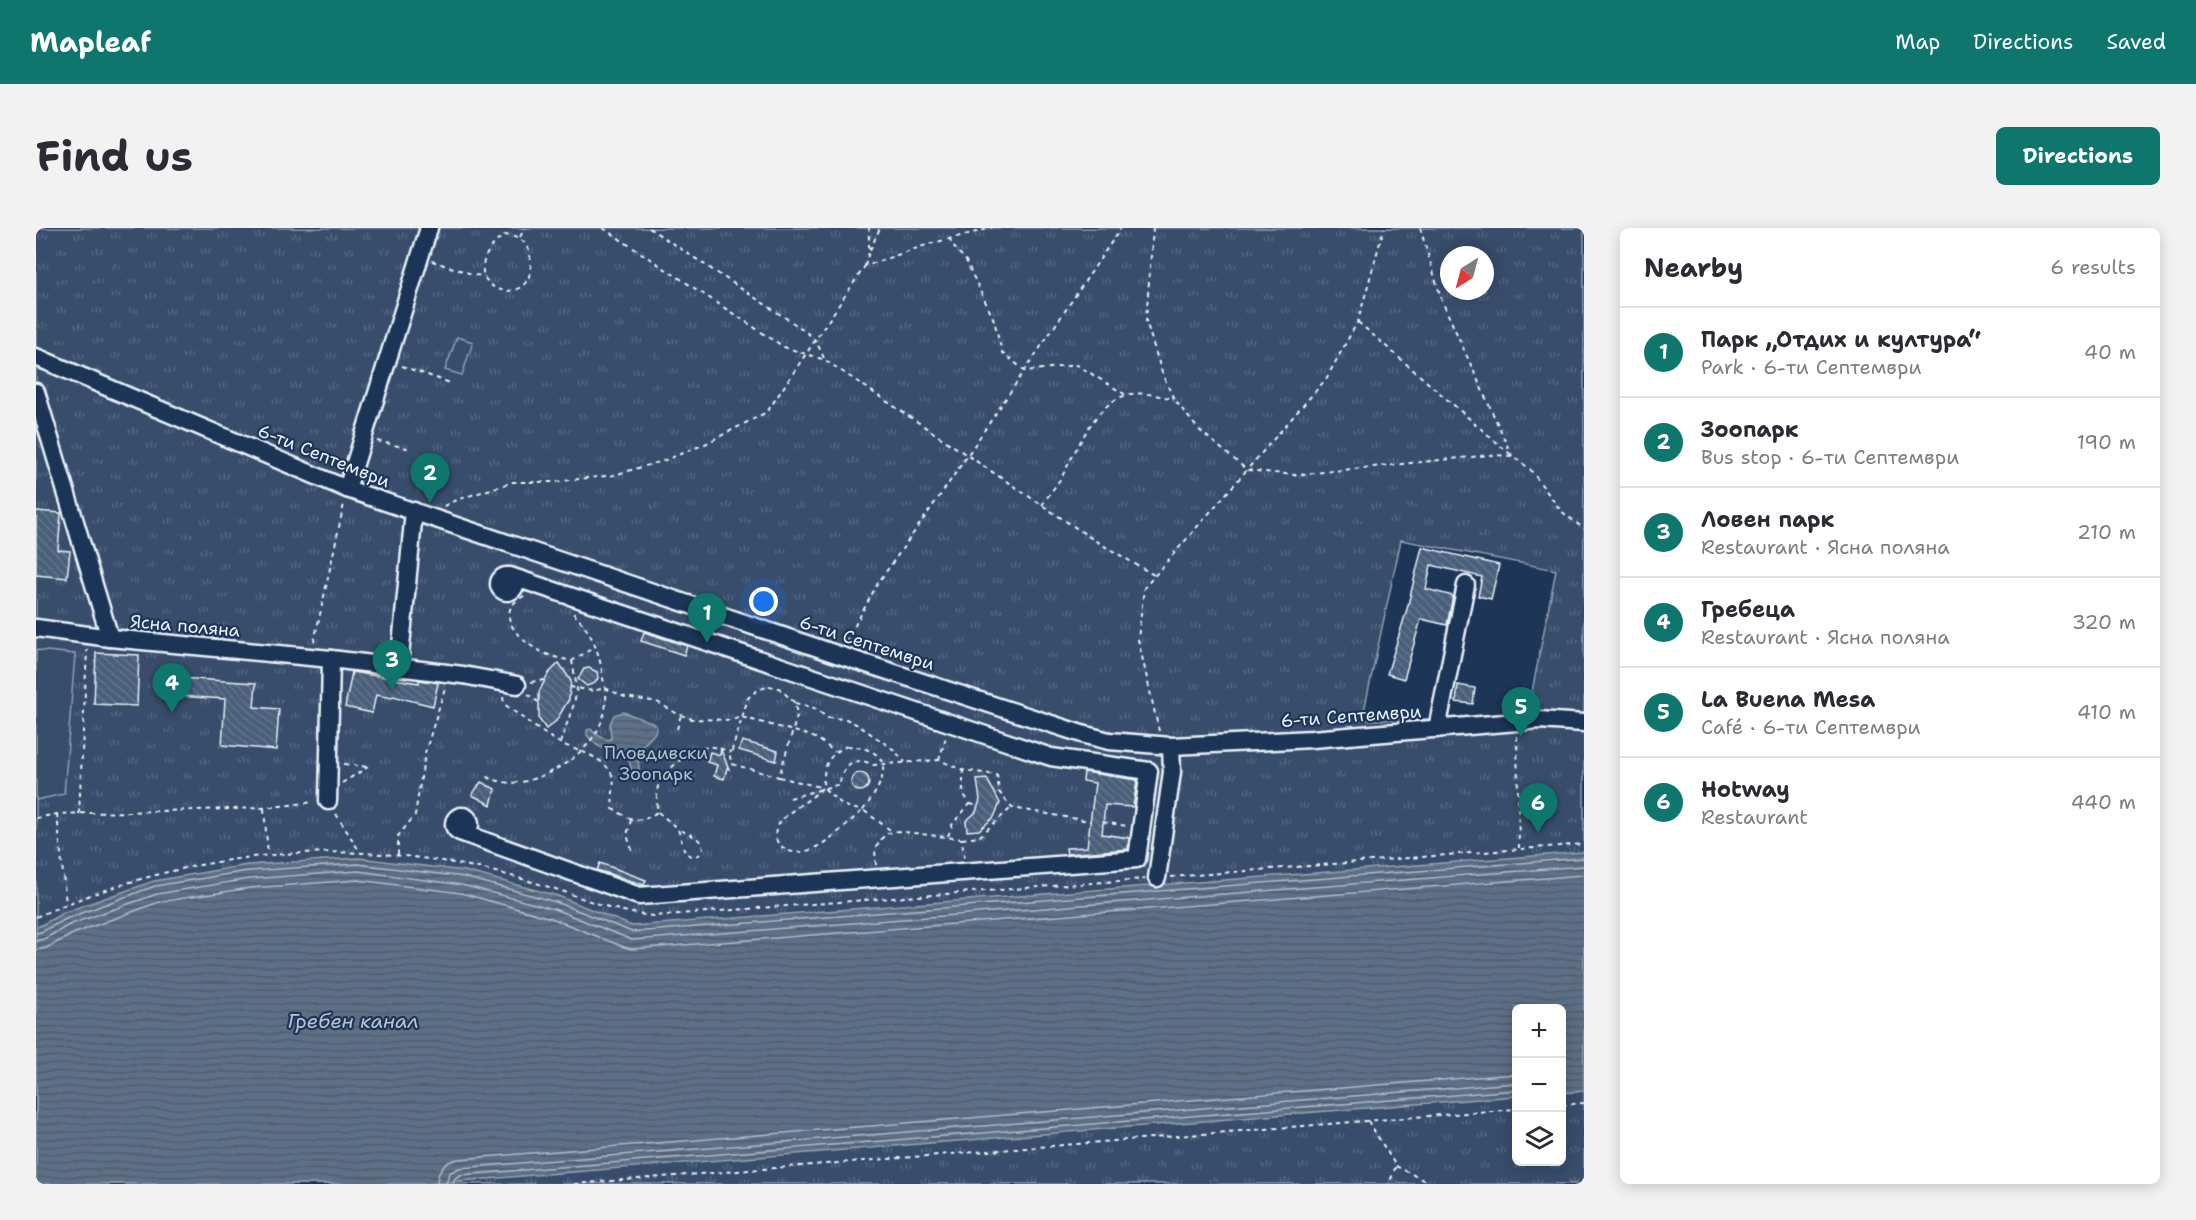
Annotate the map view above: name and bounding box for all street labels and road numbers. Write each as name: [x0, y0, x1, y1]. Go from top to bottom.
street label: 6-ти Септември: [254, 418, 394, 494]
street label: Ясна поляна: [129, 609, 241, 643]
street label: 6-ти Септември: [796, 610, 938, 676]
street label: 6-ти Септември: [1280, 699, 1422, 733]

